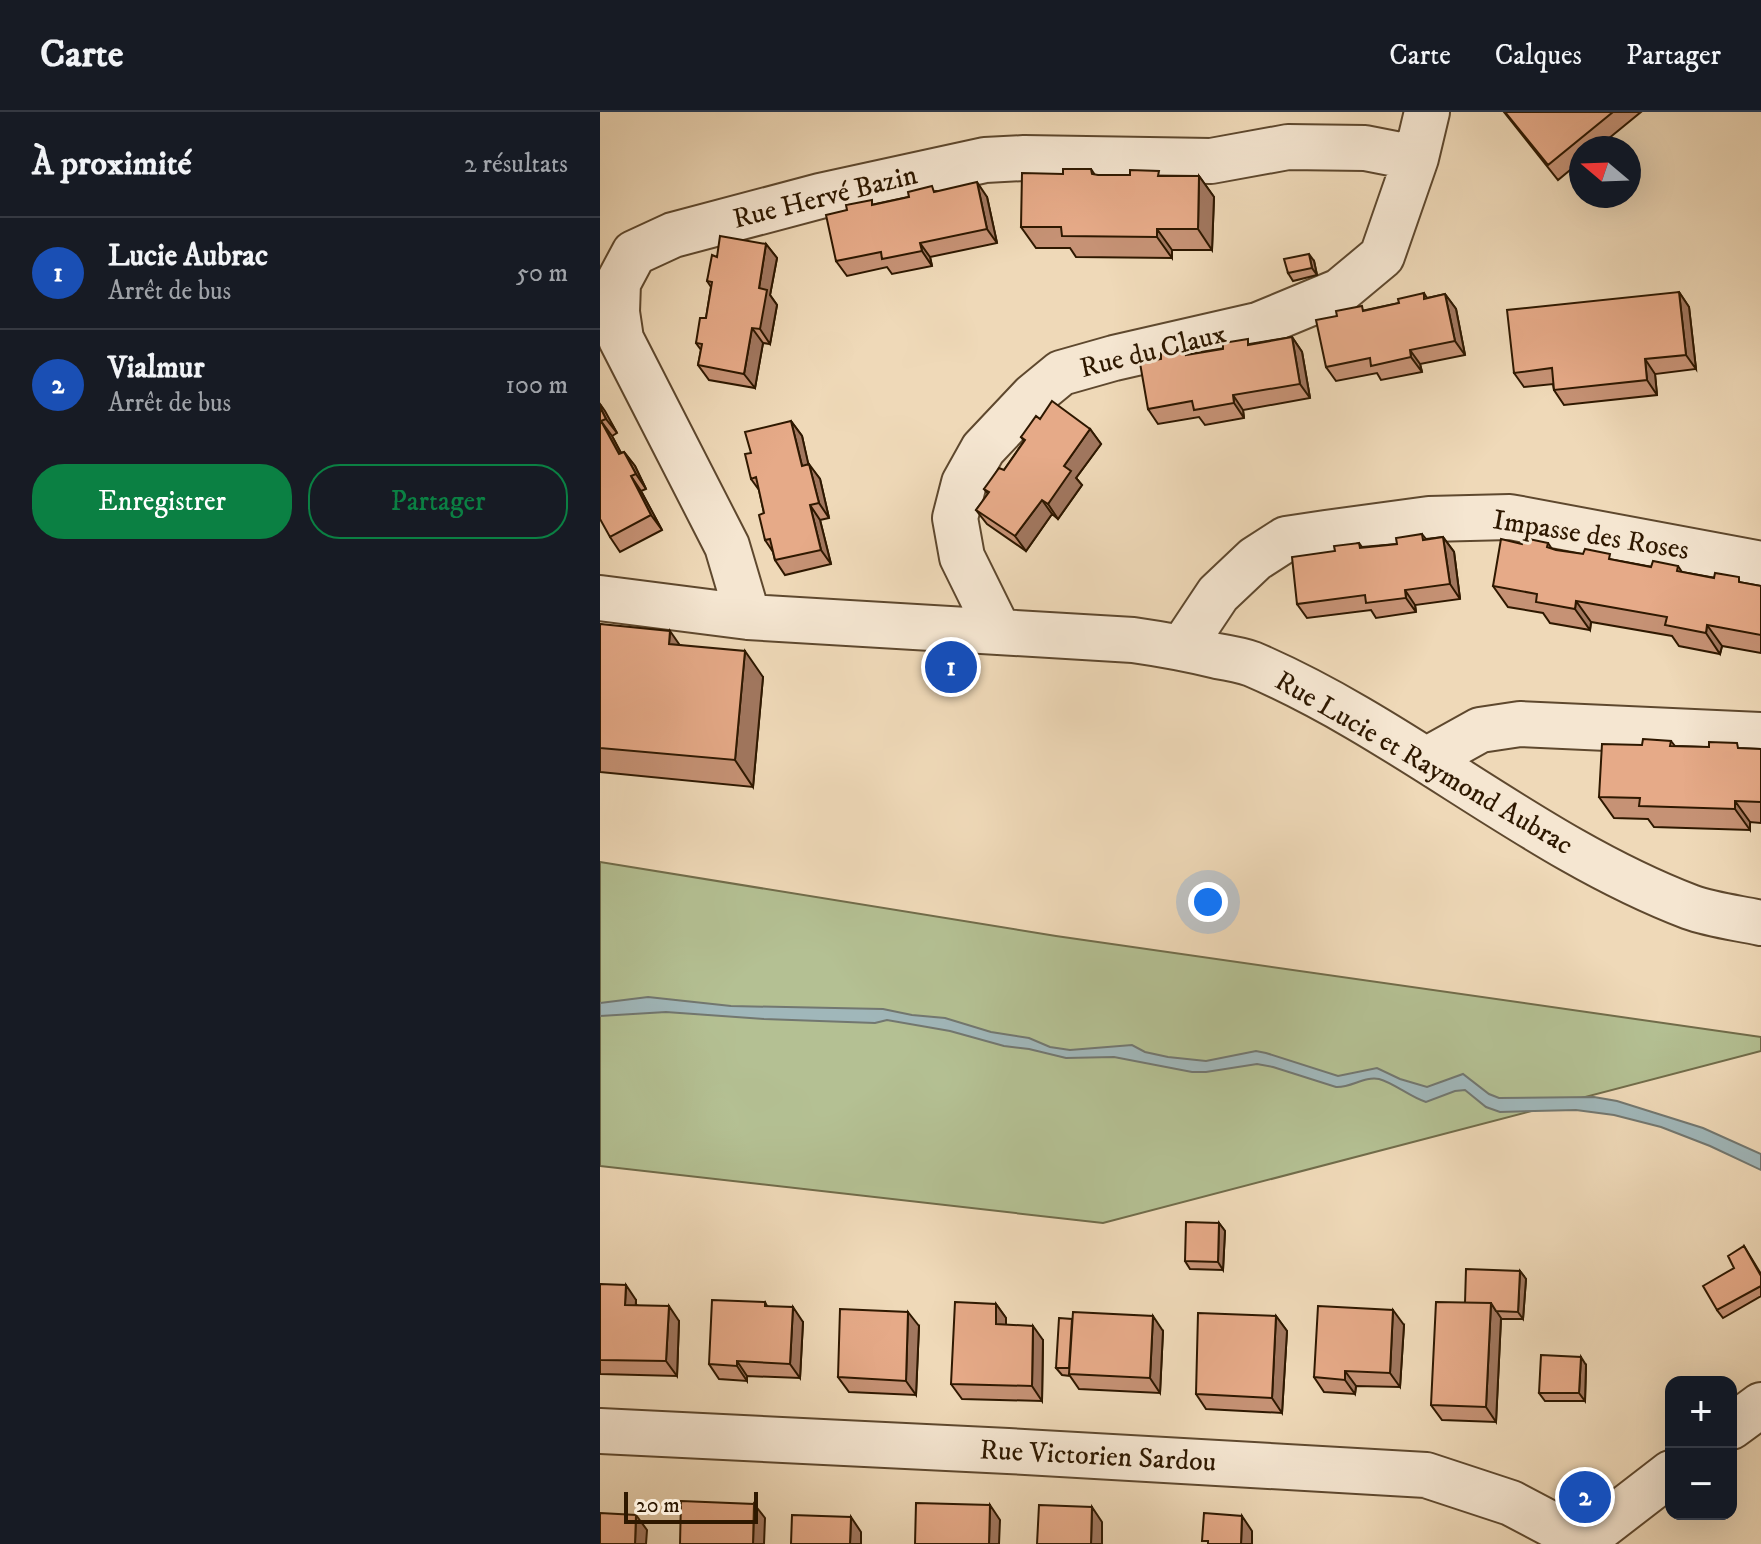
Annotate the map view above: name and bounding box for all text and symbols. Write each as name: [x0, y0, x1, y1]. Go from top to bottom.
text: Carte: [40, 31, 123, 79]
text: Carte: [1389, 38, 1451, 73]
text: Calques: [1495, 38, 1582, 73]
text: Partager: [1626, 38, 1721, 73]
north arrow: [1569, 136, 1641, 208]
text: À proximité: [32, 143, 192, 185]
text: 2 résultats: [464, 148, 568, 181]
street label: Rue Hervé Bazin: [729, 157, 921, 237]
text: Lucie Aubrac: [108, 238, 268, 275]
text: 1: [53, 257, 63, 290]
text: 50 m: [516, 257, 568, 290]
text: Arrêt de bus: [108, 275, 231, 308]
street label: Rue du Claux: [1076, 316, 1230, 386]
text: Vialmur: [108, 350, 204, 387]
text: 2: [52, 369, 64, 402]
text: 100 m: [505, 369, 568, 402]
text: Arrêt de bus: [108, 387, 231, 420]
button: Enregistrer: [32, 464, 292, 539]
button: Partager: [308, 464, 568, 539]
street label: Impasse des Roses: [1490, 502, 1692, 568]
pin: 1: [925, 637, 977, 697]
street label: Rue Lucie et Raymond Aubrac: [1269, 663, 1579, 863]
your location: [1188, 882, 1228, 922]
map controls: [1665, 1376, 1737, 1520]
button: +: [1665, 1376, 1737, 1448]
street label: Rue Victorien Sardou: [979, 1432, 1217, 1480]
button: −: [1665, 1448, 1737, 1520]
pin: 2: [1559, 1467, 1611, 1527]
scale bar: [624, 1488, 758, 1524]
text: 20 m: [636, 1492, 680, 1519]

